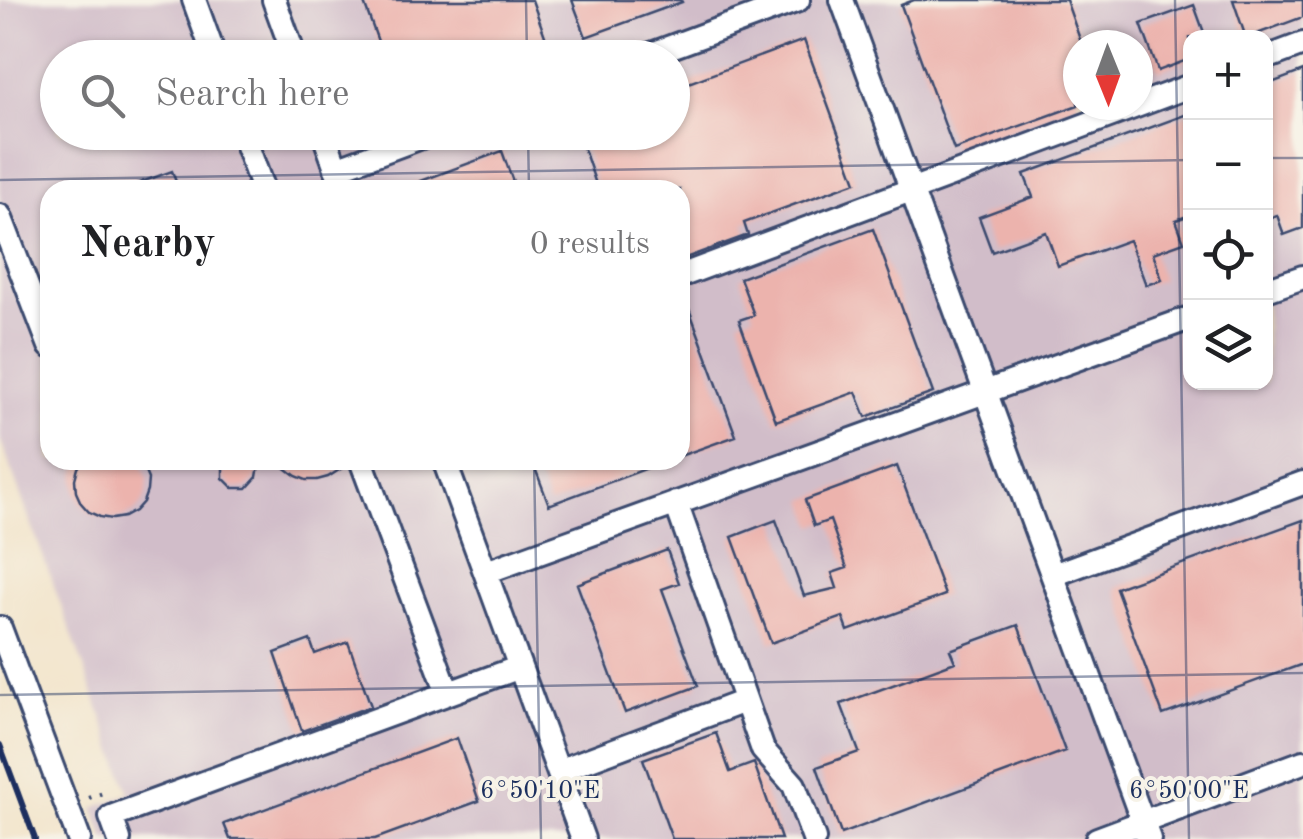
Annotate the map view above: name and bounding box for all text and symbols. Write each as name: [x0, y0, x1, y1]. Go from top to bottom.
north arrow: [1063, 30, 1153, 120]
map controls: [1183, 30, 1273, 390]
button: +: [1183, 30, 1273, 120]
search box: [40, 40, 690, 150]
icon: search: [75, 68, 130, 123]
text: Search here: [155, 76, 350, 114]
button: −: [1183, 120, 1273, 210]
button: locate: [1183, 210, 1273, 300]
text: Nearby: [80, 224, 216, 266]
text: 0 results: [530, 229, 650, 261]
button: layers: [1183, 300, 1273, 390]
text: 6°50'10"E: [480, 779, 600, 804]
text: 6°50'00"E: [1129, 779, 1249, 804]

